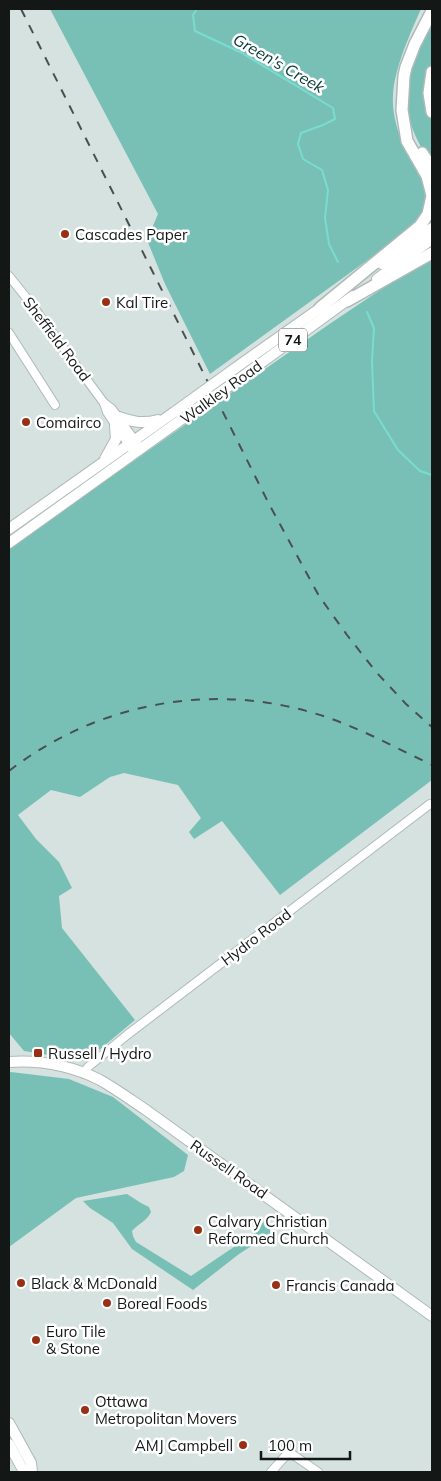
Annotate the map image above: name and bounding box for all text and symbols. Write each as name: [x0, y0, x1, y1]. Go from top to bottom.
water label: Green's Creek: [230, 29, 329, 98]
place label: Cascades Paper: [75, 225, 188, 244]
marker: Cascades Paper: [59, 228, 71, 240]
street label: Sheffield Road: [19, 293, 95, 385]
place label: Kal Tire: [116, 293, 168, 312]
marker: Kal Tire: [100, 296, 112, 308]
road number: 74: [279, 328, 307, 352]
street label: Walkley Road: [176, 356, 266, 428]
place label: Comairco: [36, 413, 101, 432]
marker: Comairco: [20, 416, 32, 428]
street label: Hydro Road: [217, 904, 295, 970]
place label: Russell / Hydro: [48, 1044, 152, 1063]
marker: Russell / Hydro: [32, 1047, 44, 1059]
street label: Russell Road: [187, 1135, 271, 1203]
place label: Calvary Christian Reformed Church: [208, 1212, 329, 1248]
marker: Calvary Christian Reformed Church: [192, 1224, 204, 1236]
place label: Black & McDonald: [31, 1274, 157, 1293]
place label: Francis Canada: [286, 1276, 395, 1295]
marker: Black & McDonald: [15, 1277, 27, 1289]
marker: Francis Canada: [270, 1279, 282, 1291]
place label: Boreal Foods: [117, 1294, 207, 1313]
marker: Boreal Foods: [101, 1297, 113, 1309]
place label: Euro Tile & Stone: [46, 1322, 106, 1358]
marker: Euro Tile & Stone: [30, 1334, 42, 1346]
place label: Ottawa Metropolitan Movers: [95, 1392, 237, 1428]
marker: Ottawa Metropolitan Movers: [79, 1404, 91, 1416]
scale bar: [261, 1428, 350, 1460]
place label: AMJ Campbell: [135, 1436, 233, 1455]
text: 100 m: [268, 1436, 312, 1455]
marker: AMJ Campbell: [237, 1439, 249, 1451]

